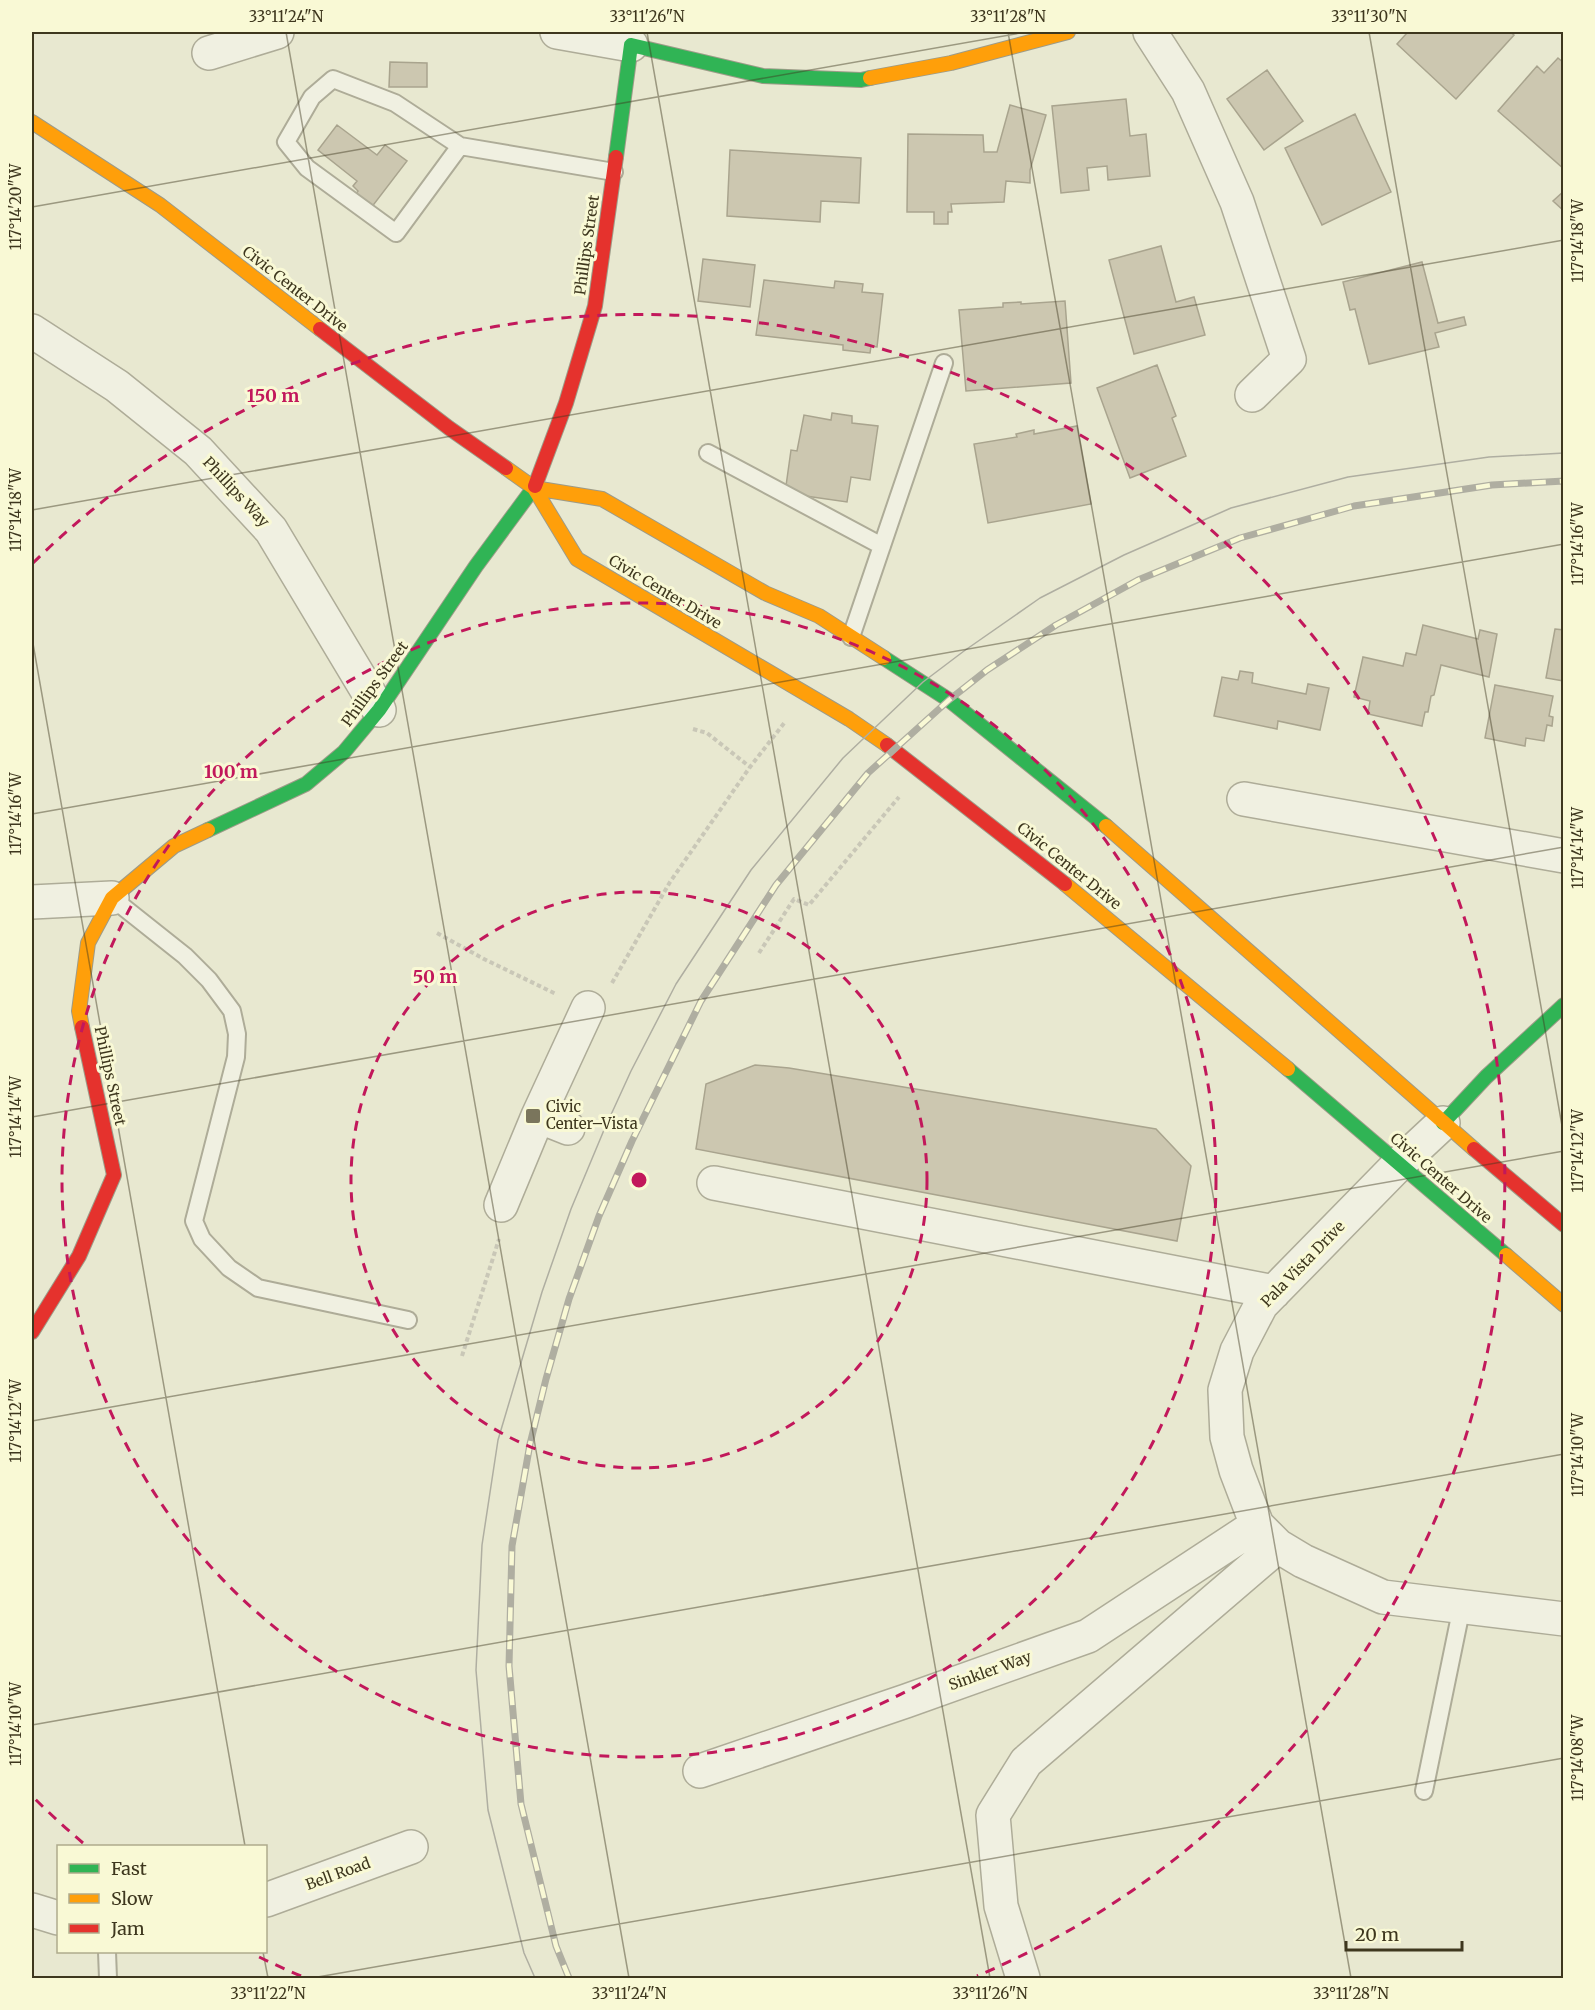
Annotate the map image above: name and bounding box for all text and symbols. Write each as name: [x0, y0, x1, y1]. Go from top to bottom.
text: 33°11'24"N: [249, 7, 324, 26]
text: 33°11'26"N: [609, 7, 685, 26]
text: 33°11'28"N: [970, 7, 1046, 26]
text: 33°11'30"N: [1331, 7, 1408, 26]
text: 117°14'20"W: [6, 163, 25, 250]
street label: Phillips Street: [570, 193, 603, 296]
text: 117°14'18"W: [1568, 198, 1587, 283]
street label: Civic Center Drive: [239, 242, 352, 336]
text: 150 m: [247, 384, 299, 407]
street label: Phillips Way: [199, 453, 274, 531]
text: 117°14'18"W: [6, 467, 25, 552]
text: 117°14'16"W: [1568, 502, 1587, 585]
street label: Civic Center Drive: [605, 550, 725, 633]
street label: Phillips Street: [337, 637, 412, 730]
text: 100 m: [204, 760, 258, 783]
text: 117°14'16"W: [6, 772, 25, 855]
text: 117°14'14"W: [1568, 806, 1587, 889]
street label: Civic Center Drive: [1013, 818, 1125, 914]
text: 50 m: [413, 965, 457, 988]
street label: Phillips Street: [91, 1024, 130, 1127]
text: 117°14'14"W: [6, 1075, 25, 1158]
place label: Civic Center–Vista: [546, 1097, 638, 1133]
marker: Civic Center–Vista: [524, 1107, 542, 1125]
text: 117°14'12"W: [1568, 1108, 1587, 1193]
street label: Civic Center Drive: [1387, 1128, 1496, 1227]
centre of rings: [629, 1170, 649, 1190]
street label: Pala Vista Drive: [1257, 1216, 1349, 1311]
text: 117°14'12"W: [6, 1378, 25, 1463]
text: 117°14'10"W: [1568, 1412, 1587, 1497]
street label: Sinkler Way: [946, 1647, 1034, 1694]
text: 117°14'10"W: [6, 1681, 25, 1766]
text: 117°14'08"W: [1568, 1714, 1587, 1801]
legend: [57, 1845, 267, 1953]
street label: Bell Road: [303, 1853, 373, 1894]
text: Fast: [111, 1857, 147, 1880]
text: Slow: [111, 1887, 154, 1910]
scale bar: [1346, 1914, 1462, 1952]
text: Jam: [110, 1917, 145, 1940]
text: 20 m: [1355, 1923, 1399, 1946]
text: 33°11'22"N: [230, 1984, 306, 2003]
text: 33°11'24"N: [592, 1984, 667, 2003]
text: 33°11'26"N: [952, 1984, 1028, 2003]
text: 33°11'28"N: [1313, 1984, 1389, 2003]

